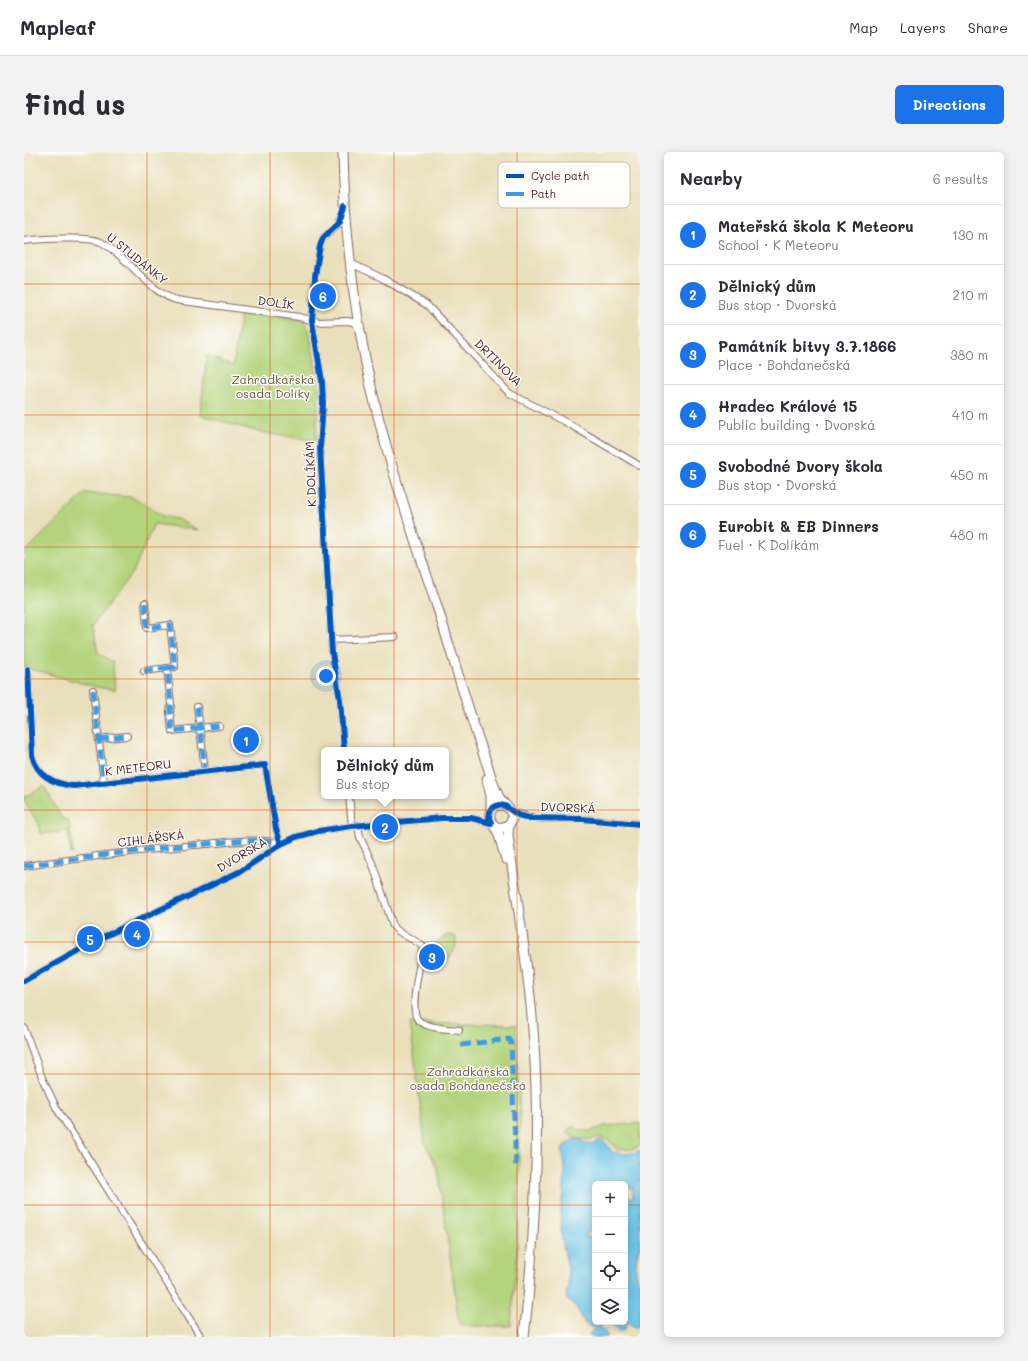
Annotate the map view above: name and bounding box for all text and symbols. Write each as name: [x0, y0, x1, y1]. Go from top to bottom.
text: Mapleaf: [20, 15, 95, 40]
text: Map: [849, 18, 878, 37]
text: Layers: [900, 18, 946, 37]
text: Share: [968, 18, 1008, 37]
button: Directions: [895, 85, 1004, 124]
text: Find us: [24, 86, 125, 122]
legend: [498, 162, 630, 208]
text: Nearby: [680, 167, 742, 189]
text: Cycle path: [531, 168, 589, 183]
text: 6 results: [933, 170, 988, 187]
text: Path: [531, 186, 556, 201]
text: Mateřská škola K Meteoru: [718, 216, 914, 236]
text: 1: [690, 226, 696, 243]
text: 130 m: [952, 226, 988, 243]
street label: U STUDÁNKY: [104, 229, 171, 288]
text: School · K Meteoru: [718, 236, 839, 253]
text: Dělnický dům: [718, 276, 816, 296]
pin: 6: [310, 281, 336, 311]
text: 2: [689, 286, 697, 303]
text: 210 m: [952, 286, 988, 303]
street label: DOLÍK: [257, 292, 296, 313]
text: Bus stop · Dvorská: [718, 296, 837, 313]
street label: DRTINOVA: [472, 335, 526, 389]
text: Památník bitvy 3.7.1866: [718, 336, 896, 356]
text: 3: [689, 346, 697, 363]
text: 380 m: [950, 346, 988, 363]
text: Place · Bohdanečská: [718, 356, 851, 373]
park label: Zahrádkářská osada Dolíky: [232, 371, 314, 401]
text: Hradec Králové 15: [718, 396, 857, 416]
text: 4: [689, 406, 697, 423]
text: 410 m: [952, 406, 988, 423]
text: Public building · Dvorská: [718, 416, 875, 433]
street label: K DOLÍKÁM: [301, 441, 319, 507]
text: Svobodné Dvory škola: [718, 456, 883, 476]
text: 5: [689, 466, 697, 483]
text: 450 m: [950, 466, 988, 483]
text: Bus stop · Dvorská: [718, 476, 837, 493]
text: Eurobit & EB Dinners: [718, 516, 879, 536]
text: 6: [689, 526, 697, 543]
text: 480 m: [950, 526, 988, 543]
text: Fuel · K Dolíkám: [718, 536, 819, 553]
your location: [316, 666, 336, 686]
pin: 1: [233, 725, 259, 755]
popup: [321, 747, 449, 799]
street label: K METEORU: [104, 755, 172, 779]
text: Dělnický dům: [336, 755, 434, 775]
text: Bus stop: [336, 775, 389, 792]
street label: DVORSKÁ: [540, 798, 596, 816]
pin: 2: [372, 812, 398, 842]
street label: CIHLÁŘSKÁ: [117, 826, 185, 850]
street label: DVORSKÁ: [214, 833, 269, 875]
pin: 4: [124, 919, 150, 949]
pin: 5: [77, 924, 103, 954]
pin: 3: [419, 942, 445, 972]
park label: Zahrádkářská osada Bohdanečská: [410, 1063, 526, 1093]
map controls: [592, 1181, 628, 1325]
button: +: [592, 1181, 628, 1217]
button: −: [592, 1217, 628, 1253]
button: locate: [592, 1253, 628, 1289]
button: layers: [592, 1289, 628, 1325]

